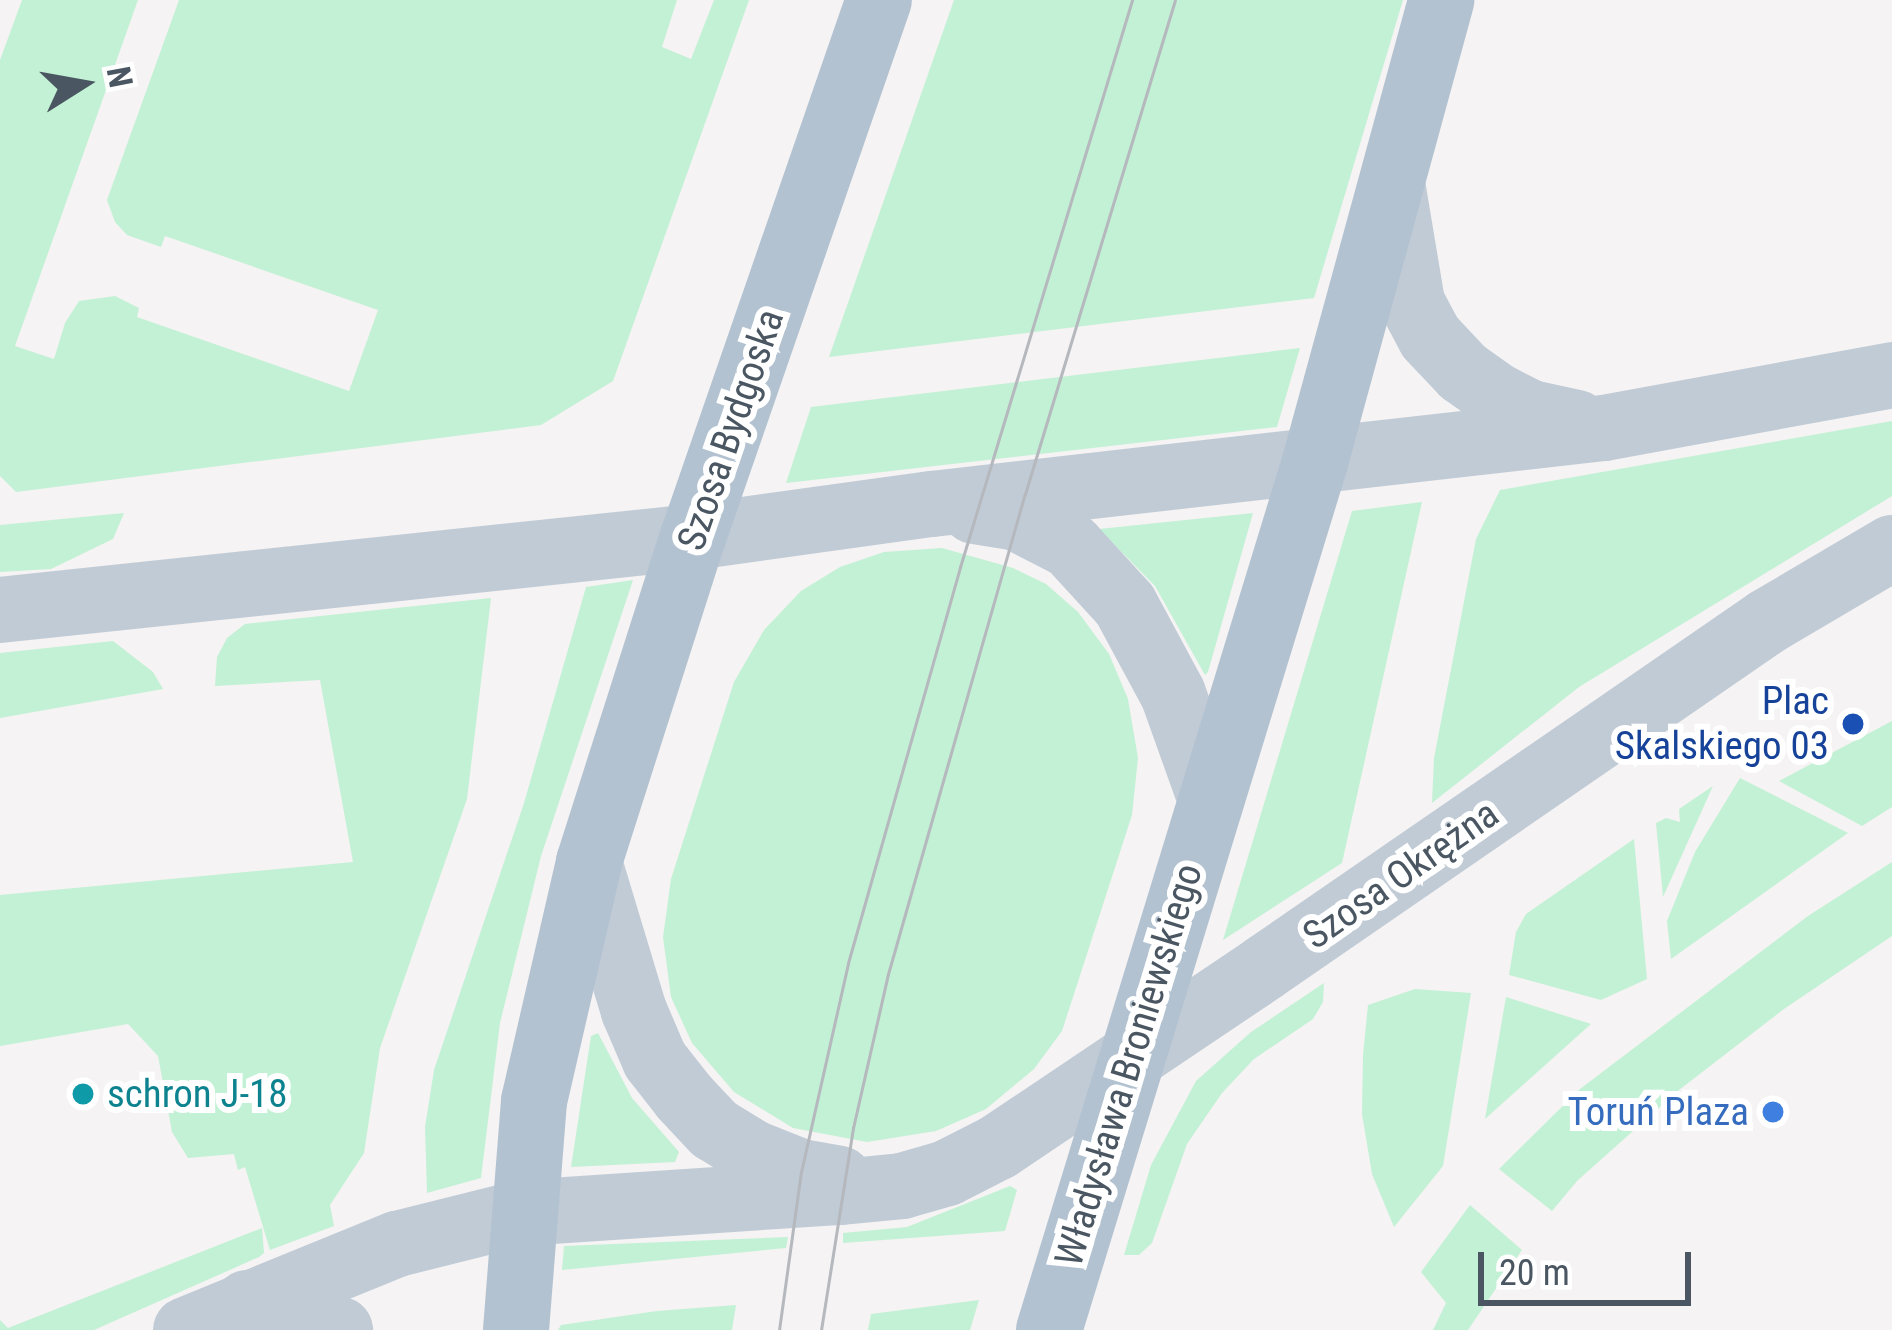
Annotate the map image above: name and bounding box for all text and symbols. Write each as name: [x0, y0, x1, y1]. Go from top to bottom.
north arrow: [24, 24, 144, 144]
text: N: [99, 63, 141, 91]
street label: Szosa Bydgoska: [668, 303, 794, 557]
place label: Plac Skalskiego 03: [1615, 679, 1829, 770]
marker: Plac Skalskiego 03: [1840, 711, 1866, 737]
street label: Szosa Okrężna: [1294, 791, 1508, 959]
street label: Władysława Broniewskiego: [1045, 858, 1213, 1272]
place label: schron J-18: [107, 1071, 288, 1117]
marker: schron J-18: [70, 1081, 96, 1107]
place label: Toruń Plaza: [1567, 1089, 1749, 1135]
marker: Toruń Plaza: [1760, 1099, 1786, 1125]
scale bar: [1484, 1228, 1697, 1302]
text: 20 m: [1499, 1252, 1570, 1294]

